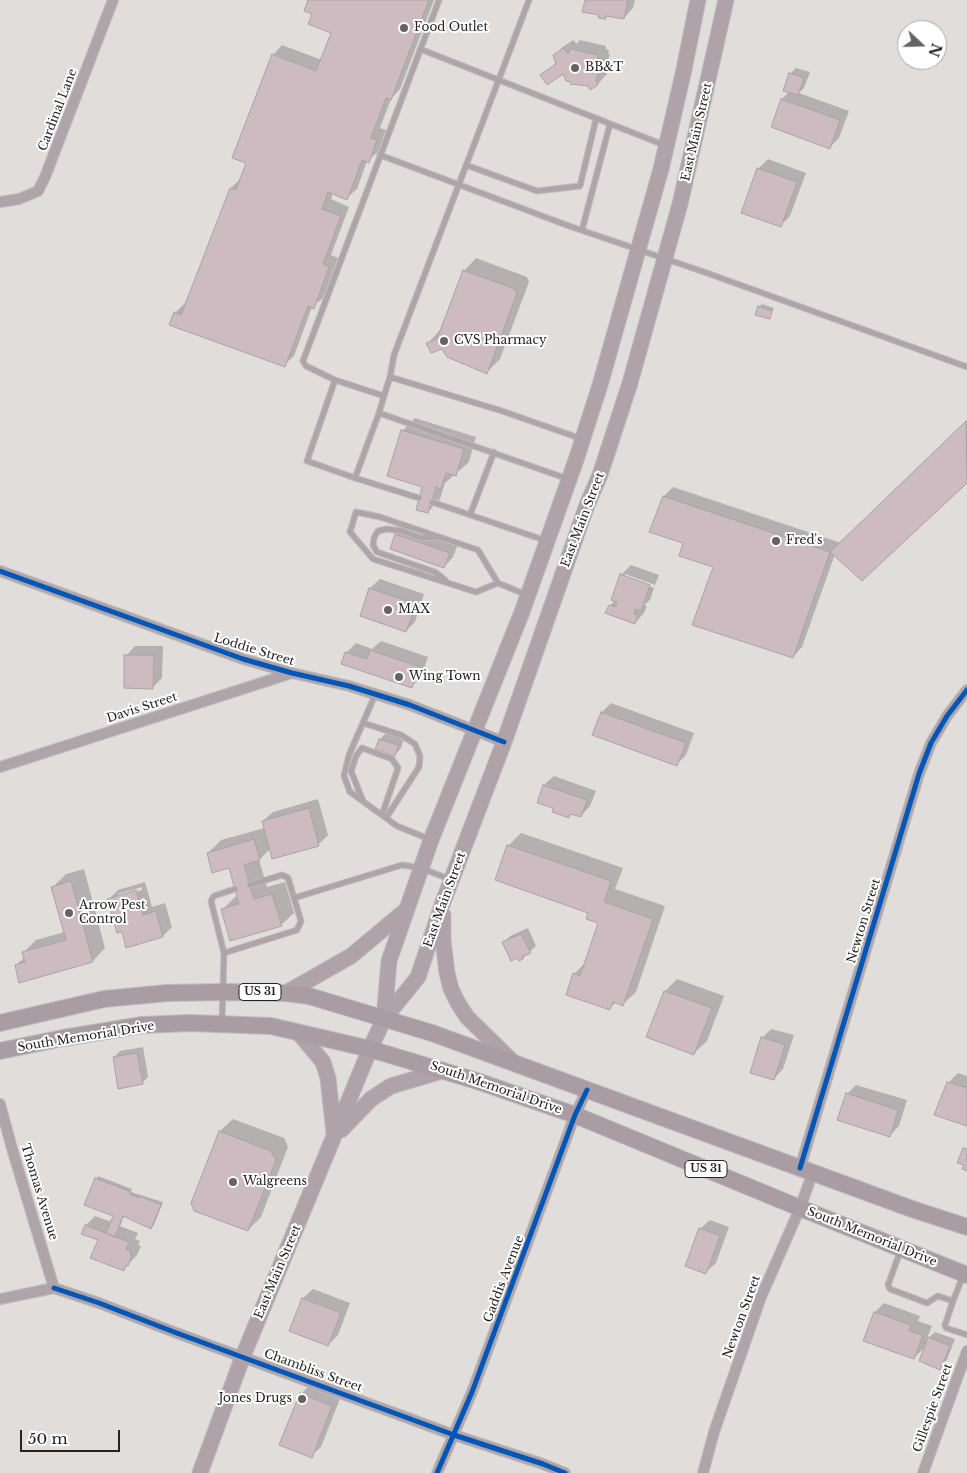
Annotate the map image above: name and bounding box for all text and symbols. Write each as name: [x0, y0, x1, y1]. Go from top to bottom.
north arrow: [897, 20, 947, 70]
place label: Food Outlet: [414, 21, 488, 35]
marker: Food Outlet: [398, 22, 410, 34]
text: N: [924, 41, 946, 59]
place label: BB&T: [585, 61, 623, 75]
marker: BB&T: [569, 62, 581, 74]
street label: Cardinal Lane: [36, 67, 80, 153]
street label: East Main Street: [679, 81, 715, 183]
place label: CVS Pharmacy: [454, 334, 547, 348]
marker: CVS Pharmacy: [438, 335, 450, 347]
street label: East Main Street: [558, 471, 608, 569]
place label: Fred's: [786, 534, 822, 548]
marker: Fred's: [770, 535, 782, 547]
place label: MAX: [398, 603, 430, 617]
marker: MAX: [382, 604, 394, 616]
street label: Loddie Street: [212, 631, 296, 669]
place label: Wing Town: [409, 670, 480, 684]
marker: Wing Town: [393, 671, 405, 683]
street label: Davis Street: [105, 690, 179, 726]
street label: East Main Street: [421, 850, 469, 950]
street label: Newton Street: [844, 877, 884, 965]
place label: Arrow Pest Control: [79, 899, 146, 927]
marker: Arrow Pest Control: [63, 907, 75, 919]
road number: US 31: [239, 984, 281, 1000]
street label: South Memorial Drive: [17, 1019, 155, 1055]
street label: South Memorial Drive: [428, 1059, 564, 1117]
street label: Thomas Avenue: [18, 1142, 60, 1242]
road number: US 31: [685, 1160, 727, 1178]
place label: Walgreens: [243, 1175, 307, 1189]
marker: Walgreens: [227, 1176, 239, 1188]
street label: South Memorial Drive: [805, 1204, 939, 1270]
street label: East Main Street: [252, 1223, 304, 1321]
street label: Gaddis Avenue: [481, 1233, 527, 1325]
street label: Newton Street: [720, 1273, 764, 1361]
street label: Chambliss Street: [262, 1347, 364, 1395]
street label: Gillespie Street: [910, 1362, 956, 1454]
place label: Jones Drugs: [219, 1392, 292, 1406]
marker: Jones Drugs: [296, 1393, 308, 1405]
scale bar: [22, 1420, 122, 1452]
text: 50 m: [28, 1429, 68, 1448]

